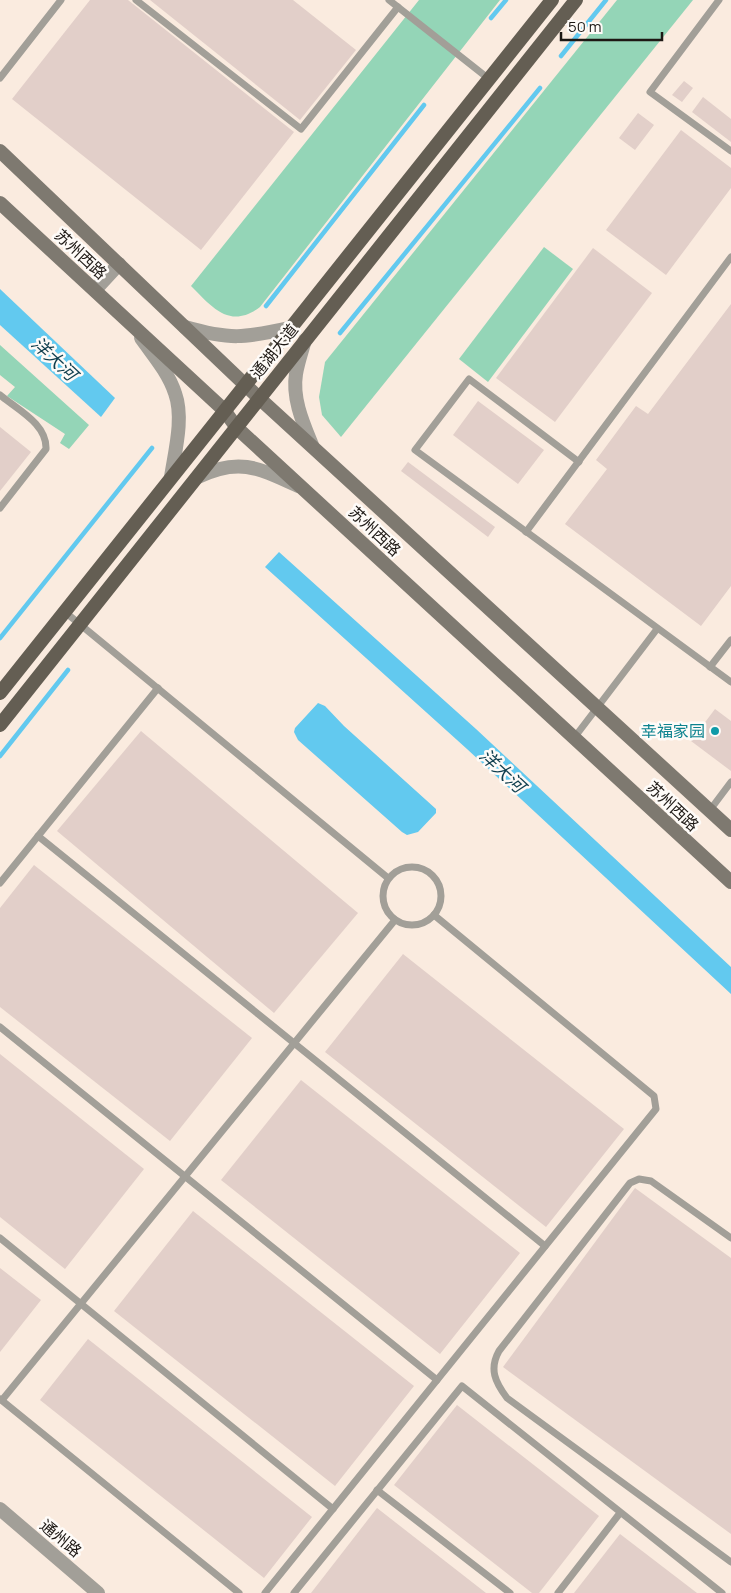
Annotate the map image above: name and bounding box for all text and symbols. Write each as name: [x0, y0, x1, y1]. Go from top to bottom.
scale bar: [561, 10, 662, 42]
text: 50 m: [568, 16, 602, 37]
street label: 苏州西路: [50, 224, 112, 284]
street label: 通湖大道: [245, 319, 303, 383]
water label: 洋大河: [27, 331, 85, 388]
street label: 苏州西路: [344, 501, 406, 561]
place label: 幸福家园: [641, 720, 705, 742]
marker: 幸福家园: [709, 725, 721, 737]
water label: 洋大河: [475, 743, 533, 800]
street label: 苏州西路: [642, 776, 704, 836]
street label: 通州路: [36, 1514, 86, 1562]

